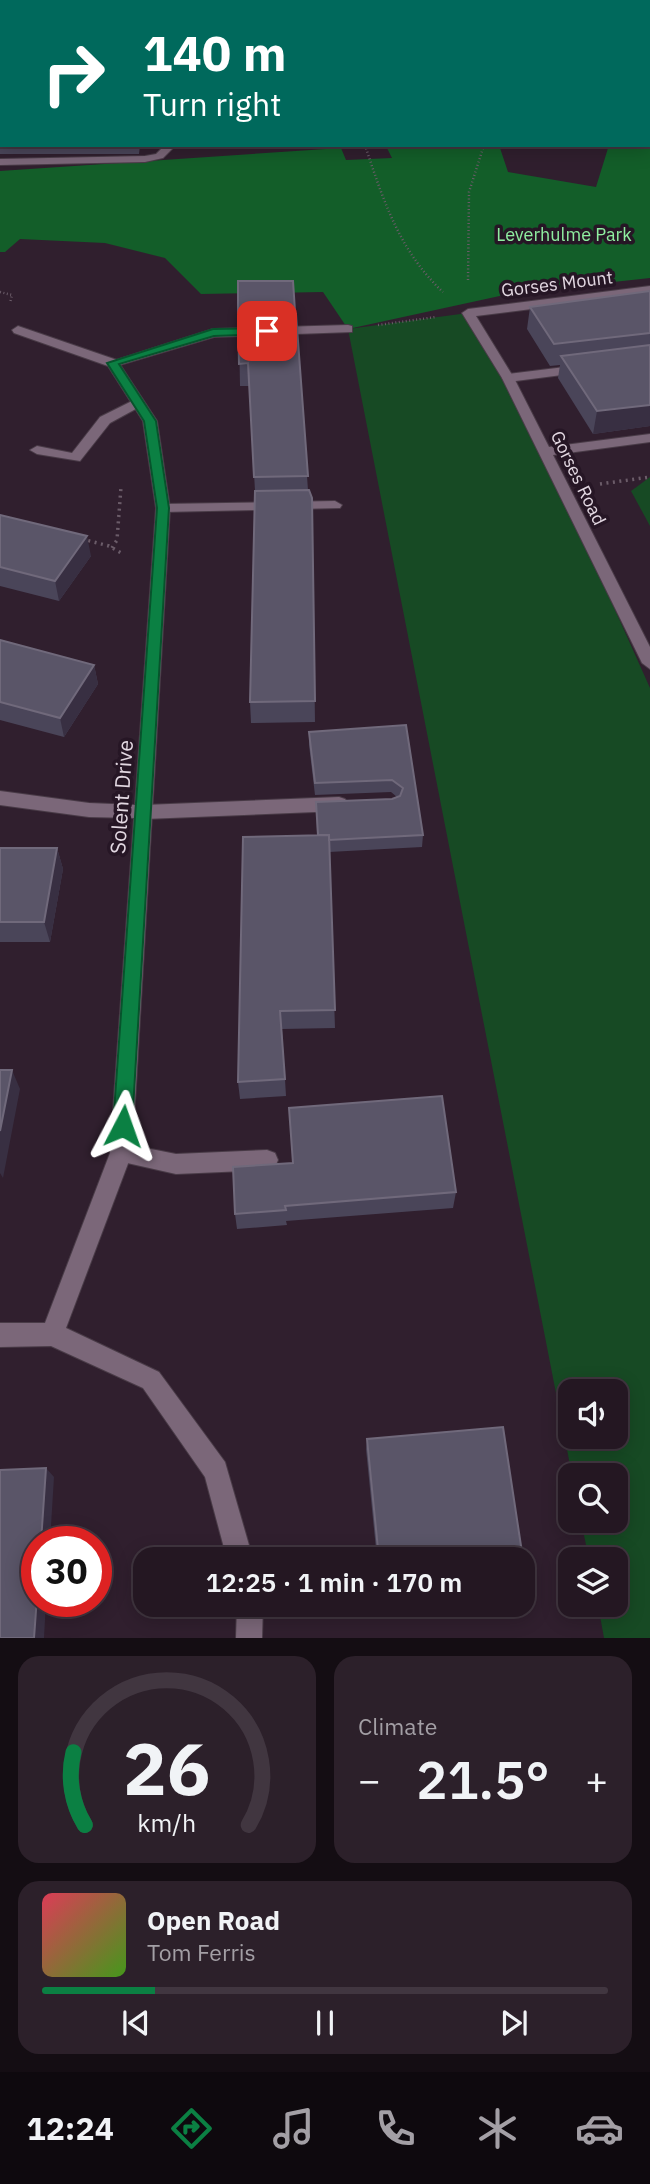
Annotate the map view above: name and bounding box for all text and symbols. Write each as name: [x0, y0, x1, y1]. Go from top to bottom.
text: 140 m: [143, 21, 287, 84]
icon: right: [28, 28, 119, 119]
text: Turn right: [143, 83, 281, 125]
park label: Leverhulme Park: [496, 223, 632, 246]
street label: Gorses Mount: [500, 265, 614, 302]
pin: [237, 301, 297, 361]
icon: arrive: [248, 312, 286, 350]
street label: Gorses Road: [546, 427, 611, 529]
street label: Solent Drive: [103, 739, 139, 855]
position arrow: [86, 1089, 160, 1163]
map controls: [558, 1379, 628, 1617]
button: sound: [558, 1379, 628, 1449]
button: search: [558, 1463, 628, 1533]
speed limit sign: 30: [21, 1526, 112, 1617]
button: layers: [558, 1547, 628, 1617]
text: 12:25 · 1 min · 170 m: [206, 1565, 462, 1599]
text: Climate: [358, 1711, 437, 1741]
text: 26: [123, 1721, 211, 1816]
text: 21.5°: [416, 1746, 550, 1813]
text: −: [358, 1755, 381, 1804]
text: +: [585, 1755, 608, 1804]
text: km/h: [138, 1806, 196, 1839]
text: Open Road: [147, 1903, 280, 1937]
text: Tom Ferris: [147, 1937, 256, 1967]
icon: previous: [117, 2004, 155, 2042]
icon: pause: [306, 2004, 344, 2042]
icon: next: [495, 2004, 533, 2042]
icon: directions: [167, 2104, 216, 2153]
icon: music: [269, 2104, 318, 2153]
icon: phone: [371, 2104, 420, 2153]
icon: climate: [473, 2104, 522, 2153]
icon: car: [575, 2104, 624, 2153]
text: 12:24: [26, 2107, 114, 2149]

